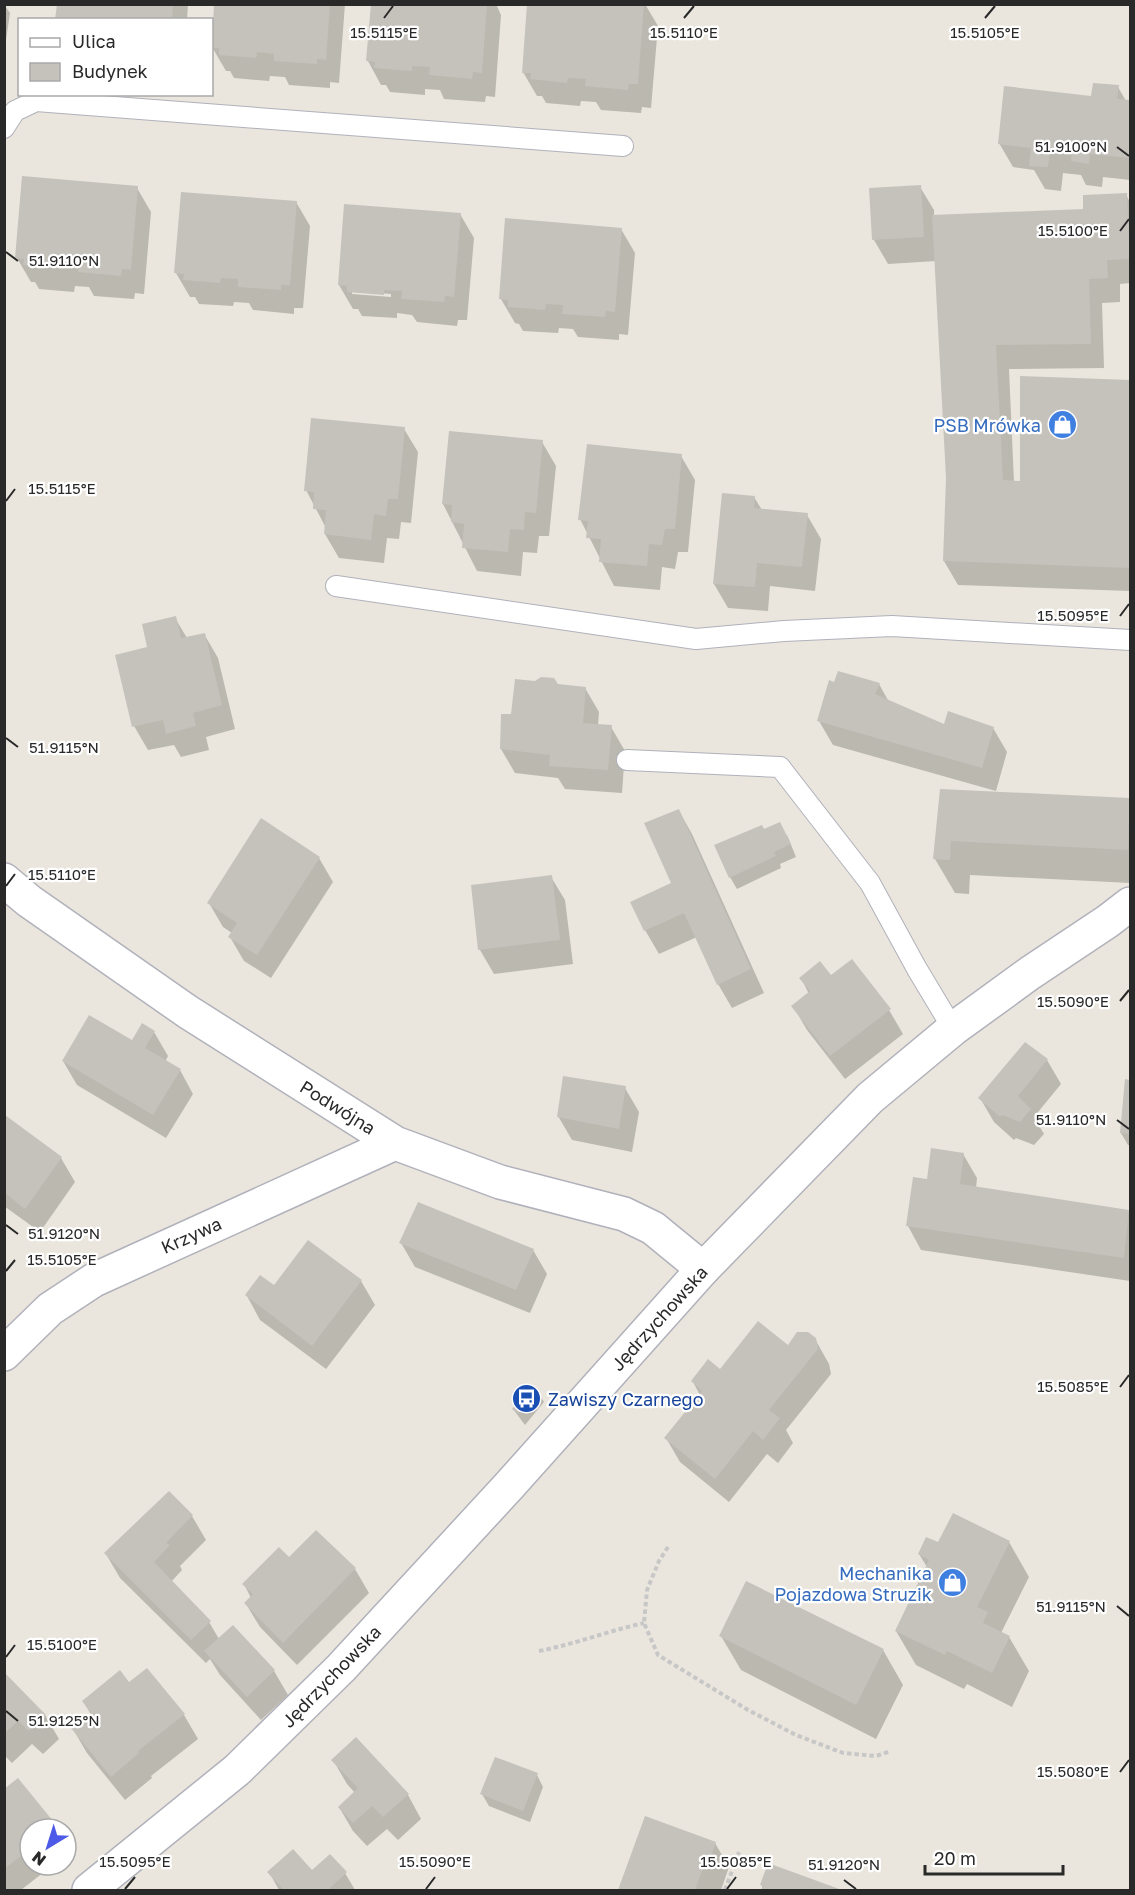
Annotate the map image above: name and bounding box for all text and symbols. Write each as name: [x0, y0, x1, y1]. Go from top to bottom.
legend: [18, 18, 213, 96]
text: 15.5115°E: [350, 23, 418, 41]
text: 15.5110°E: [650, 23, 718, 41]
text: 15.5105°E: [950, 23, 1020, 41]
text: Ulica: [72, 30, 116, 52]
text: Budynek: [72, 60, 148, 82]
text: 51.9100°N: [1035, 137, 1107, 155]
text: 15.5100°E: [1038, 221, 1108, 239]
text: 51.9110°N: [29, 251, 99, 269]
shop icon: PSB Mrówka: [1046, 409, 1078, 441]
place label: PSB Mrówka: [933, 414, 1041, 436]
text: 15.5115°E: [28, 479, 96, 497]
text: 15.5095°E: [1037, 606, 1109, 624]
text: 51.9115°N: [29, 738, 99, 756]
text: 15.5110°E: [28, 865, 96, 883]
text: 15.5090°E: [1037, 992, 1109, 1010]
street label: Podwójna: [296, 1075, 380, 1139]
text: 51.9110°N: [1036, 1110, 1106, 1128]
street label: Krzywa: [157, 1212, 225, 1258]
text: 51.9120°N: [28, 1224, 100, 1242]
text: 15.5105°E: [27, 1250, 97, 1268]
street label: Jędrzychowska: [606, 1261, 712, 1375]
text: 15.5085°E: [1037, 1377, 1109, 1395]
bus stop icon: Zawiszy Czarnego: [511, 1383, 543, 1415]
place label: Zawiszy Czarnego: [548, 1388, 703, 1410]
place label: Mechanika Pojazdowa Struzik: [774, 1562, 932, 1605]
shop icon: Mechanika Pojazdowa Struzik: [937, 1567, 969, 1599]
text: 51.9115°N: [1036, 1597, 1106, 1615]
street label: Jędrzychowska: [277, 1620, 385, 1732]
text: 15.5100°E: [27, 1635, 97, 1653]
text: 51.9125°N: [28, 1711, 100, 1729]
text: 15.5080°E: [1037, 1762, 1109, 1780]
north arrow: [18, 1817, 78, 1877]
scale bar: [925, 1838, 1063, 1876]
text: N: [28, 1847, 50, 1870]
text: 20 m: [934, 1847, 976, 1869]
text: 15.5095°E: [99, 1852, 171, 1870]
text: 15.5090°E: [399, 1852, 471, 1870]
text: 15.5085°E: [700, 1852, 772, 1870]
text: 51.9120°N: [808, 1855, 880, 1873]

